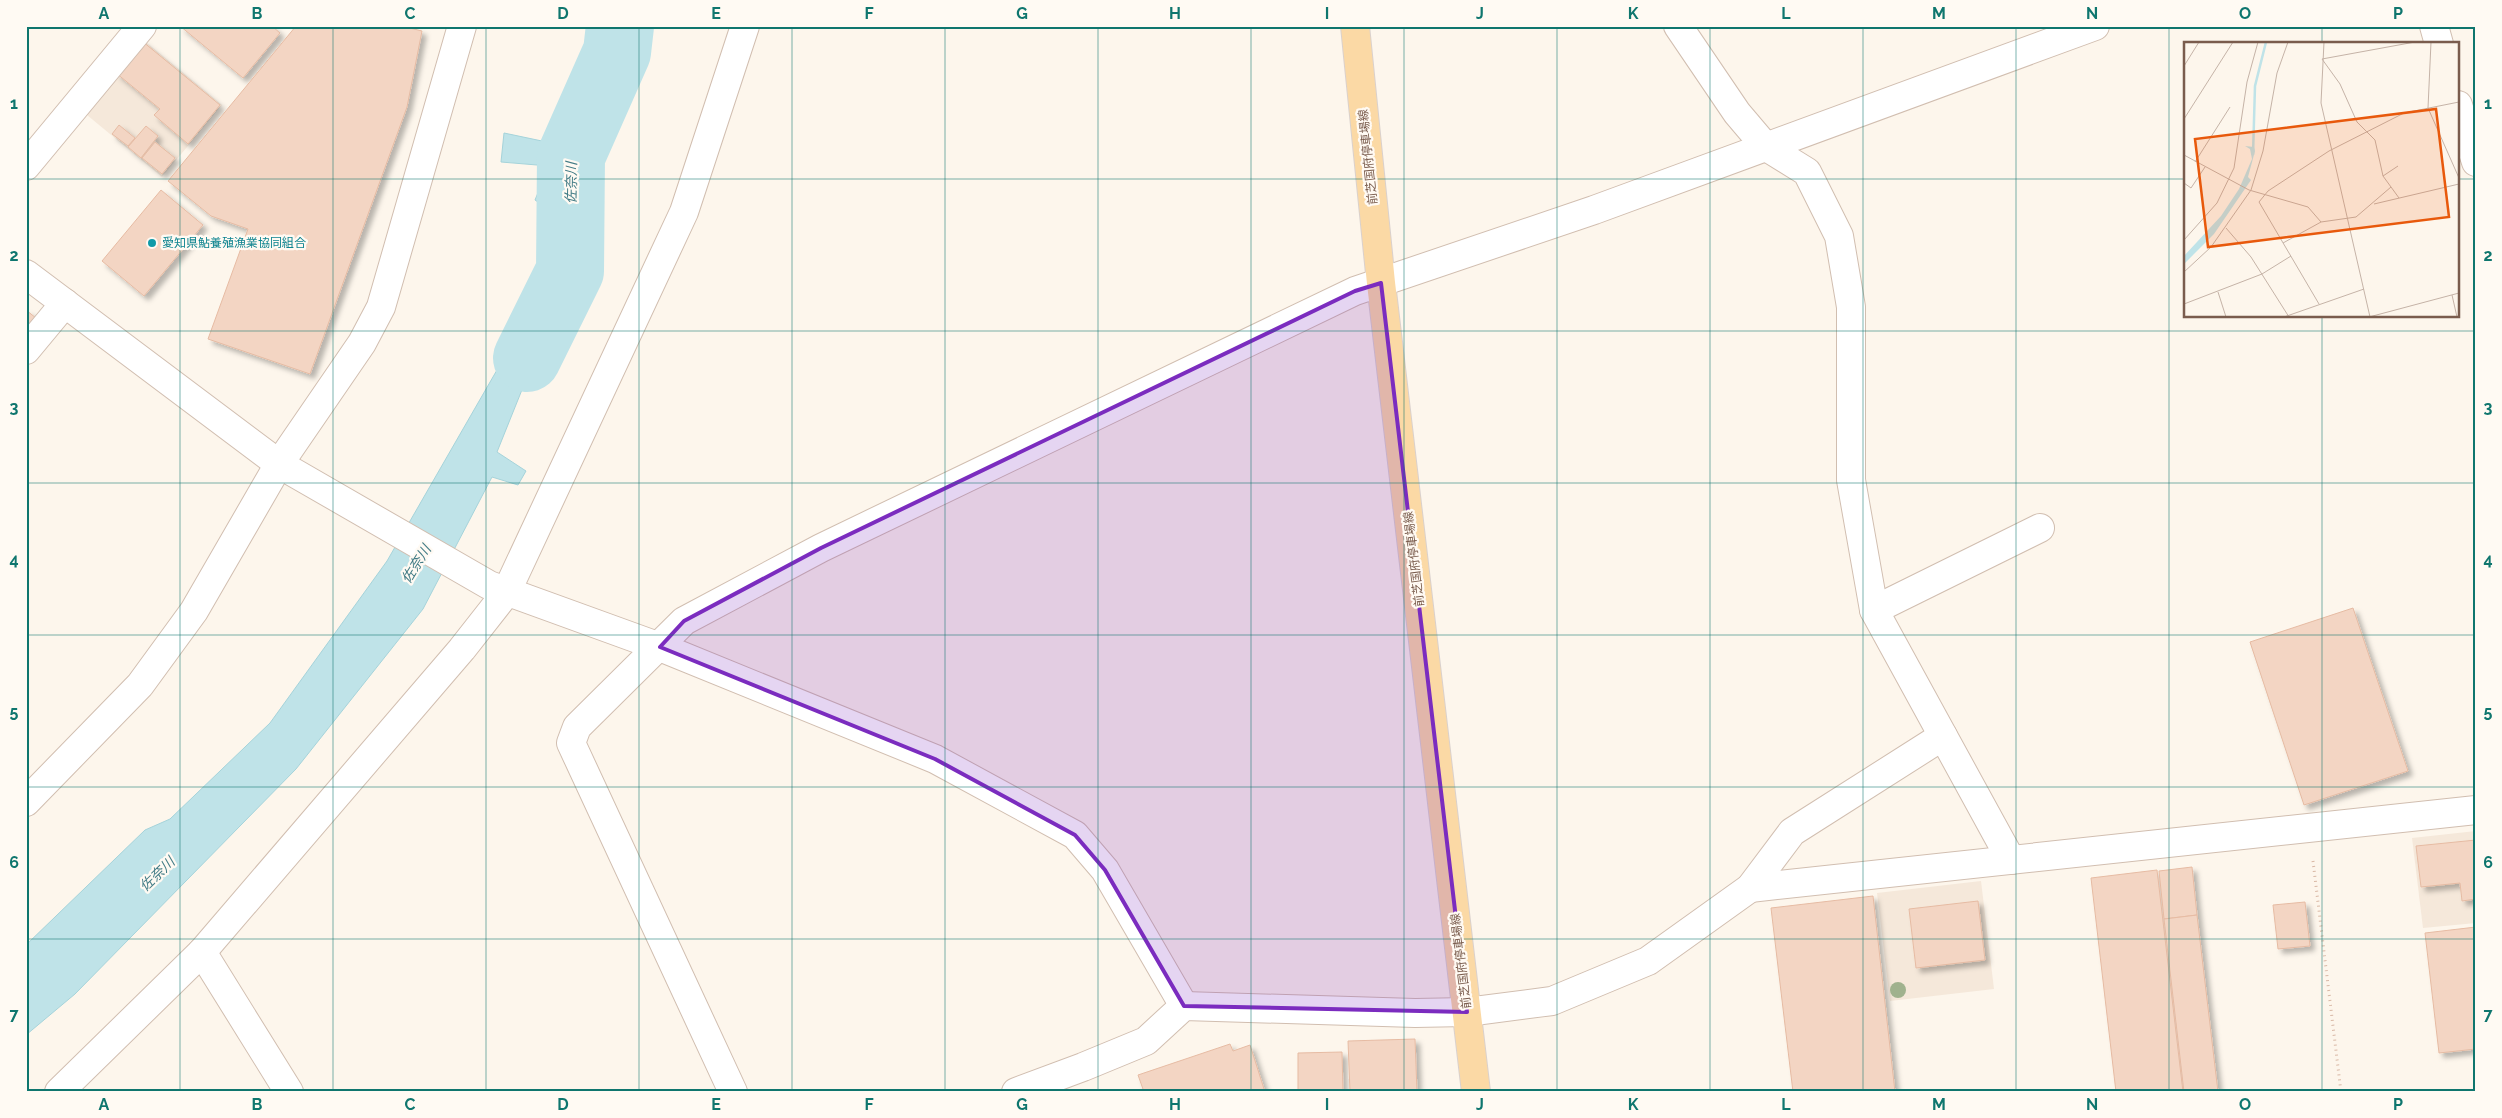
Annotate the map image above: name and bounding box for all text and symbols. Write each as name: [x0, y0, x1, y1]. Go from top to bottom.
text: A: [99, 4, 110, 23]
text: B: [252, 4, 263, 23]
text: C: [405, 4, 416, 23]
text: D: [557, 4, 569, 23]
text: E: [711, 4, 721, 23]
text: F: [864, 4, 874, 23]
text: G: [1016, 4, 1028, 23]
text: H: [1169, 4, 1181, 23]
text: I: [1325, 4, 1329, 23]
text: J: [1476, 4, 1484, 23]
text: K: [1628, 4, 1639, 23]
text: L: [1781, 4, 1791, 23]
text: M: [1932, 4, 1946, 23]
text: N: [2086, 4, 2098, 23]
text: O: [2239, 4, 2251, 23]
text: P: [2393, 4, 2403, 23]
inset map: [2184, 42, 2460, 318]
text: 1: [10, 94, 18, 113]
text: 1: [2484, 94, 2492, 113]
street label: 前芝国府停車場線: [1356, 109, 1380, 205]
water label: 佐奈川: [563, 160, 579, 204]
place label: 愛知県鮎養殖漁業協同組合: [162, 236, 306, 250]
marker: 愛知県鮎養殖漁業協同組合: [146, 237, 158, 249]
text: 2: [9, 246, 19, 265]
text: 2: [2483, 246, 2493, 265]
text: 3: [10, 398, 19, 417]
text: 3: [2484, 398, 2493, 417]
street label: 前芝国府停車場線: [1401, 510, 1427, 608]
water label: 佐奈川: [398, 540, 435, 586]
text: 4: [9, 550, 19, 569]
text: 4: [2483, 550, 2493, 569]
text: 5: [10, 702, 19, 721]
text: 5: [2484, 702, 2493, 721]
water label: 佐奈川: [136, 852, 179, 894]
text: 6: [9, 853, 19, 872]
text: 6: [2483, 853, 2493, 872]
street label: 前芝国府停車場線: [1448, 912, 1474, 1010]
text: 7: [10, 1005, 19, 1024]
text: 7: [2484, 1005, 2493, 1024]
text: A: [99, 1095, 110, 1114]
text: B: [252, 1095, 263, 1114]
text: C: [405, 1095, 416, 1114]
text: D: [557, 1095, 569, 1114]
text: E: [711, 1095, 721, 1114]
text: F: [864, 1095, 874, 1114]
text: G: [1016, 1095, 1028, 1114]
text: H: [1169, 1095, 1181, 1114]
text: I: [1325, 1095, 1329, 1114]
text: J: [1476, 1095, 1484, 1114]
text: K: [1628, 1095, 1639, 1114]
text: L: [1781, 1095, 1791, 1114]
text: M: [1932, 1095, 1946, 1114]
text: N: [2086, 1095, 2098, 1114]
text: O: [2239, 1095, 2251, 1114]
text: P: [2393, 1095, 2403, 1114]

